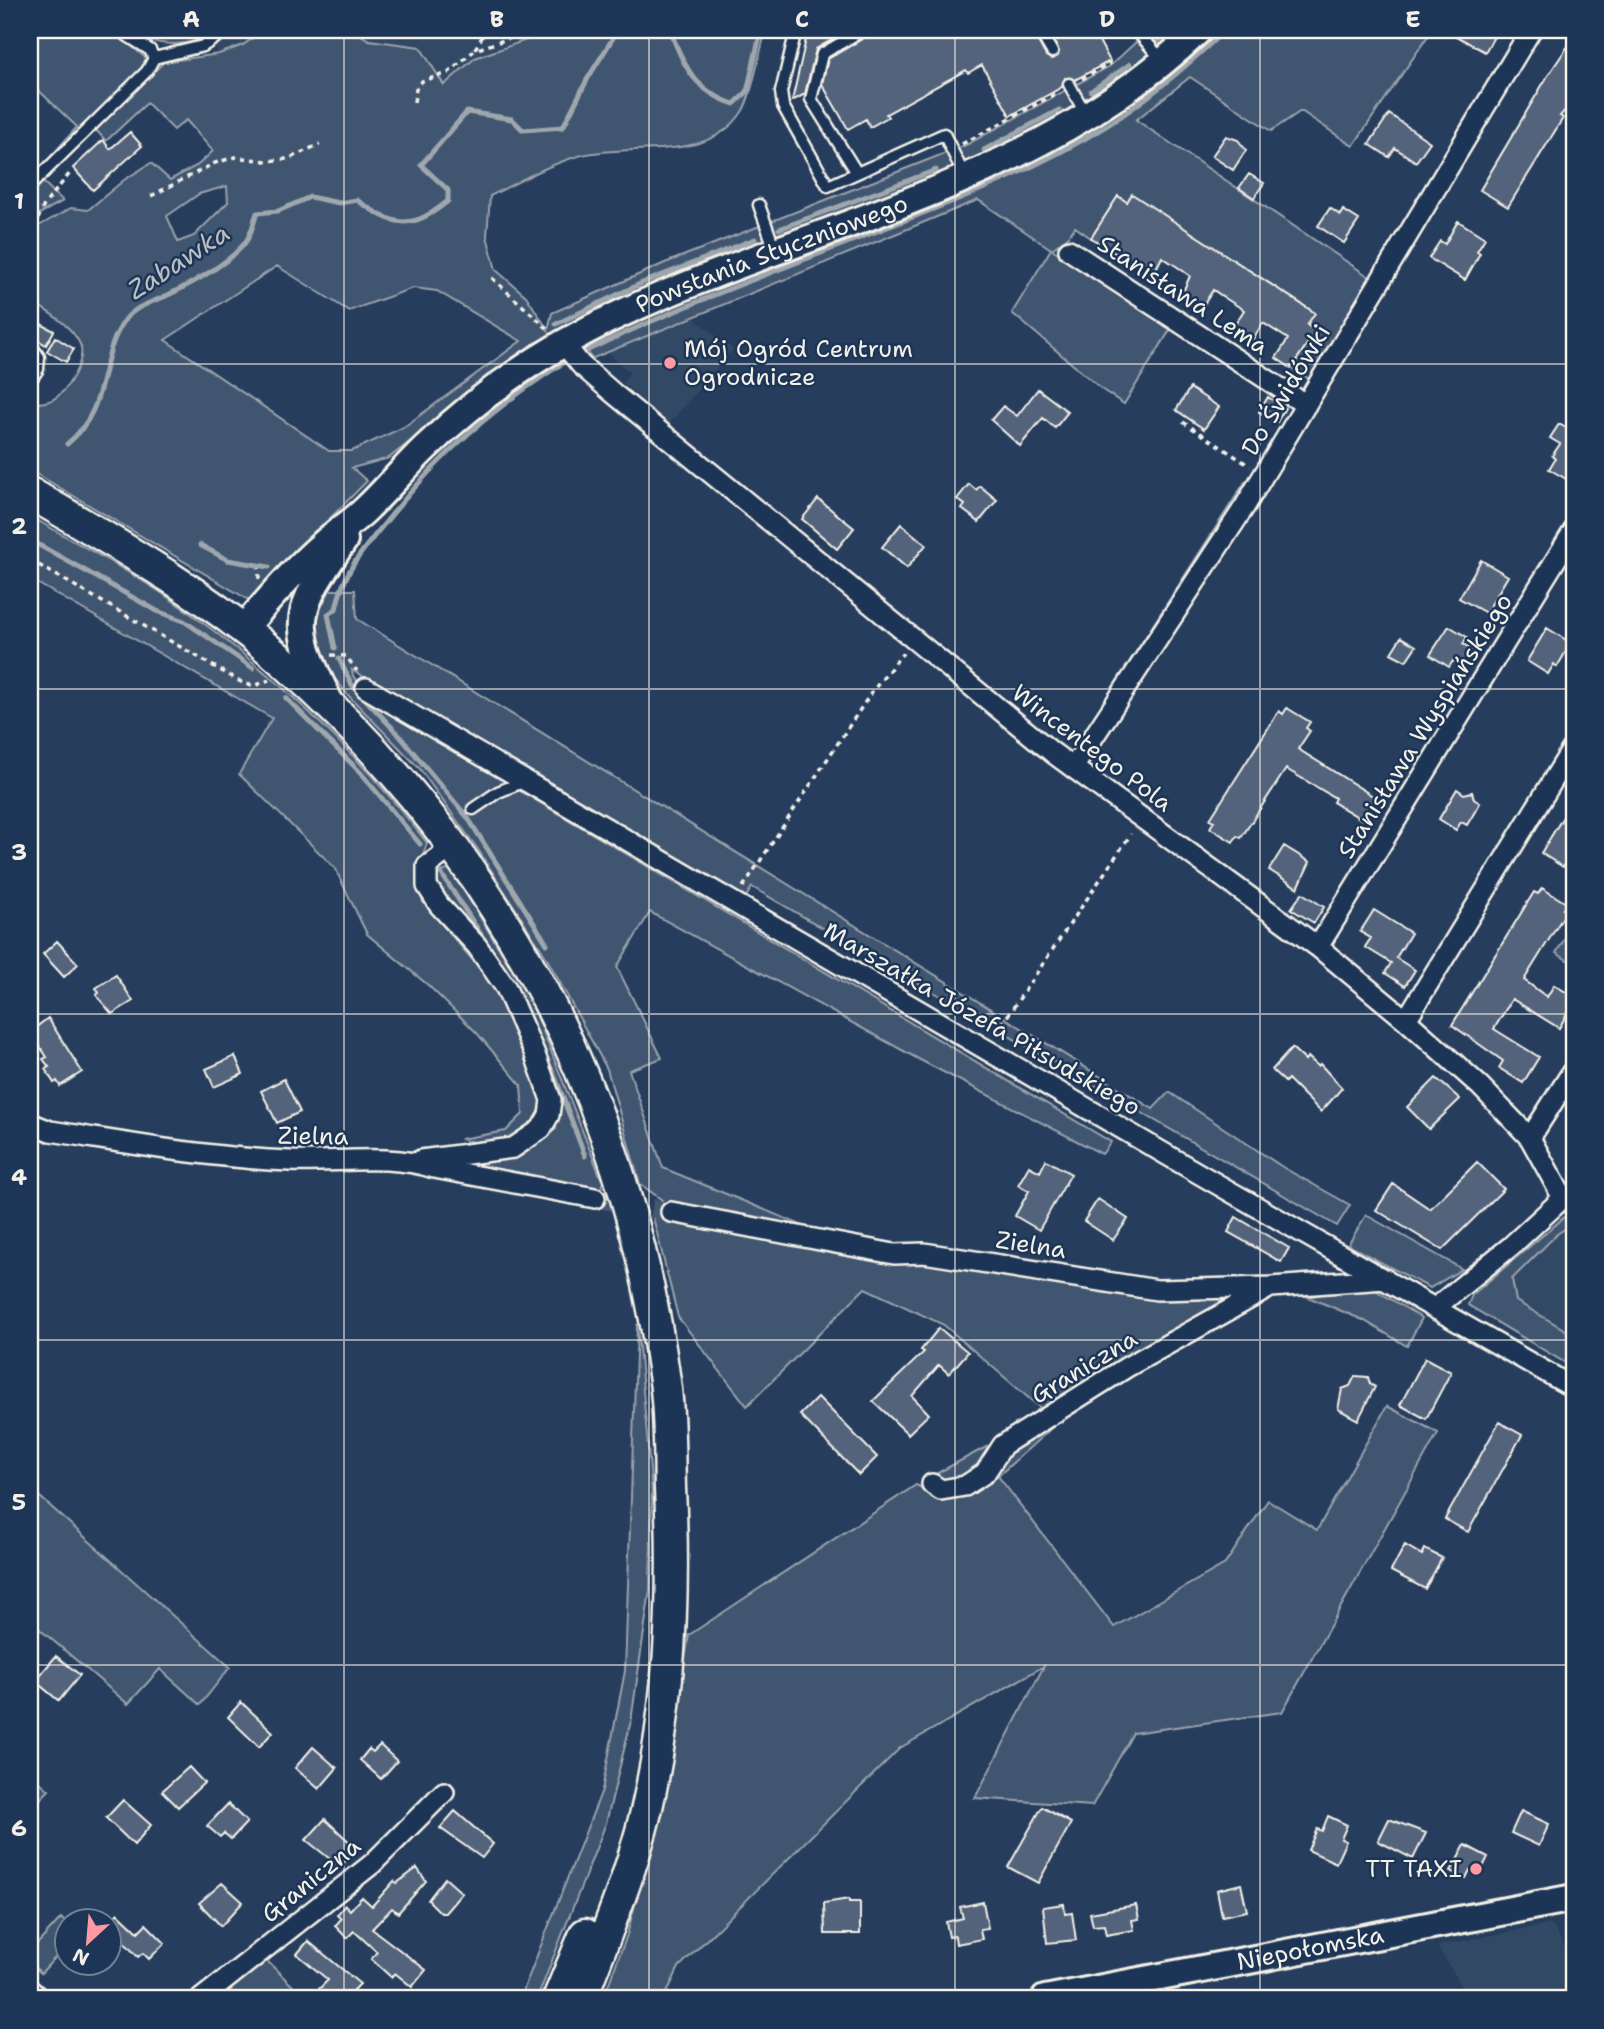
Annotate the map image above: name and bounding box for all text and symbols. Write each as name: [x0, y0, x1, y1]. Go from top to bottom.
text: A: [182, 4, 200, 34]
text: B: [490, 4, 504, 34]
text: C: [795, 4, 809, 34]
text: D: [1099, 4, 1115, 34]
text: E: [1405, 4, 1421, 34]
text: 1: [14, 186, 24, 216]
street label: Powstania Styczniowego: [631, 187, 912, 321]
water label: Zabawka: [120, 215, 236, 307]
street label: Stanisława Lema: [1091, 228, 1275, 362]
street label: Do Świdówki: [1234, 318, 1338, 462]
place label: Mój Ogród Centrum Ogrodnicze: [684, 333, 913, 393]
marker: Mój Ogród Centrum Ogrodnicze: [662, 355, 678, 371]
text: 2: [11, 511, 27, 541]
street label: Stanisława Wyspiańskiego: [1330, 588, 1520, 864]
street label: Wincentego Pola: [1005, 677, 1179, 819]
text: 3: [11, 837, 27, 867]
street label: Marszałka Józefa Piłsudskiego: [817, 915, 1147, 1123]
street label: Zielna: [277, 1119, 349, 1153]
text: 4: [11, 1162, 27, 1192]
street label: Zielna: [993, 1224, 1069, 1266]
street label: Graniczna: [1025, 1323, 1143, 1411]
text: 5: [12, 1487, 26, 1517]
text: 6: [11, 1813, 27, 1843]
street label: Graniczna: [255, 1830, 367, 1930]
place label: TT TAXI: [1365, 1853, 1462, 1885]
marker: TT TAXI: [1468, 1861, 1484, 1877]
north arrow: [52, 1906, 122, 1976]
street label: Niepołomska: [1234, 1919, 1387, 1978]
text: N: [69, 1942, 93, 1971]

